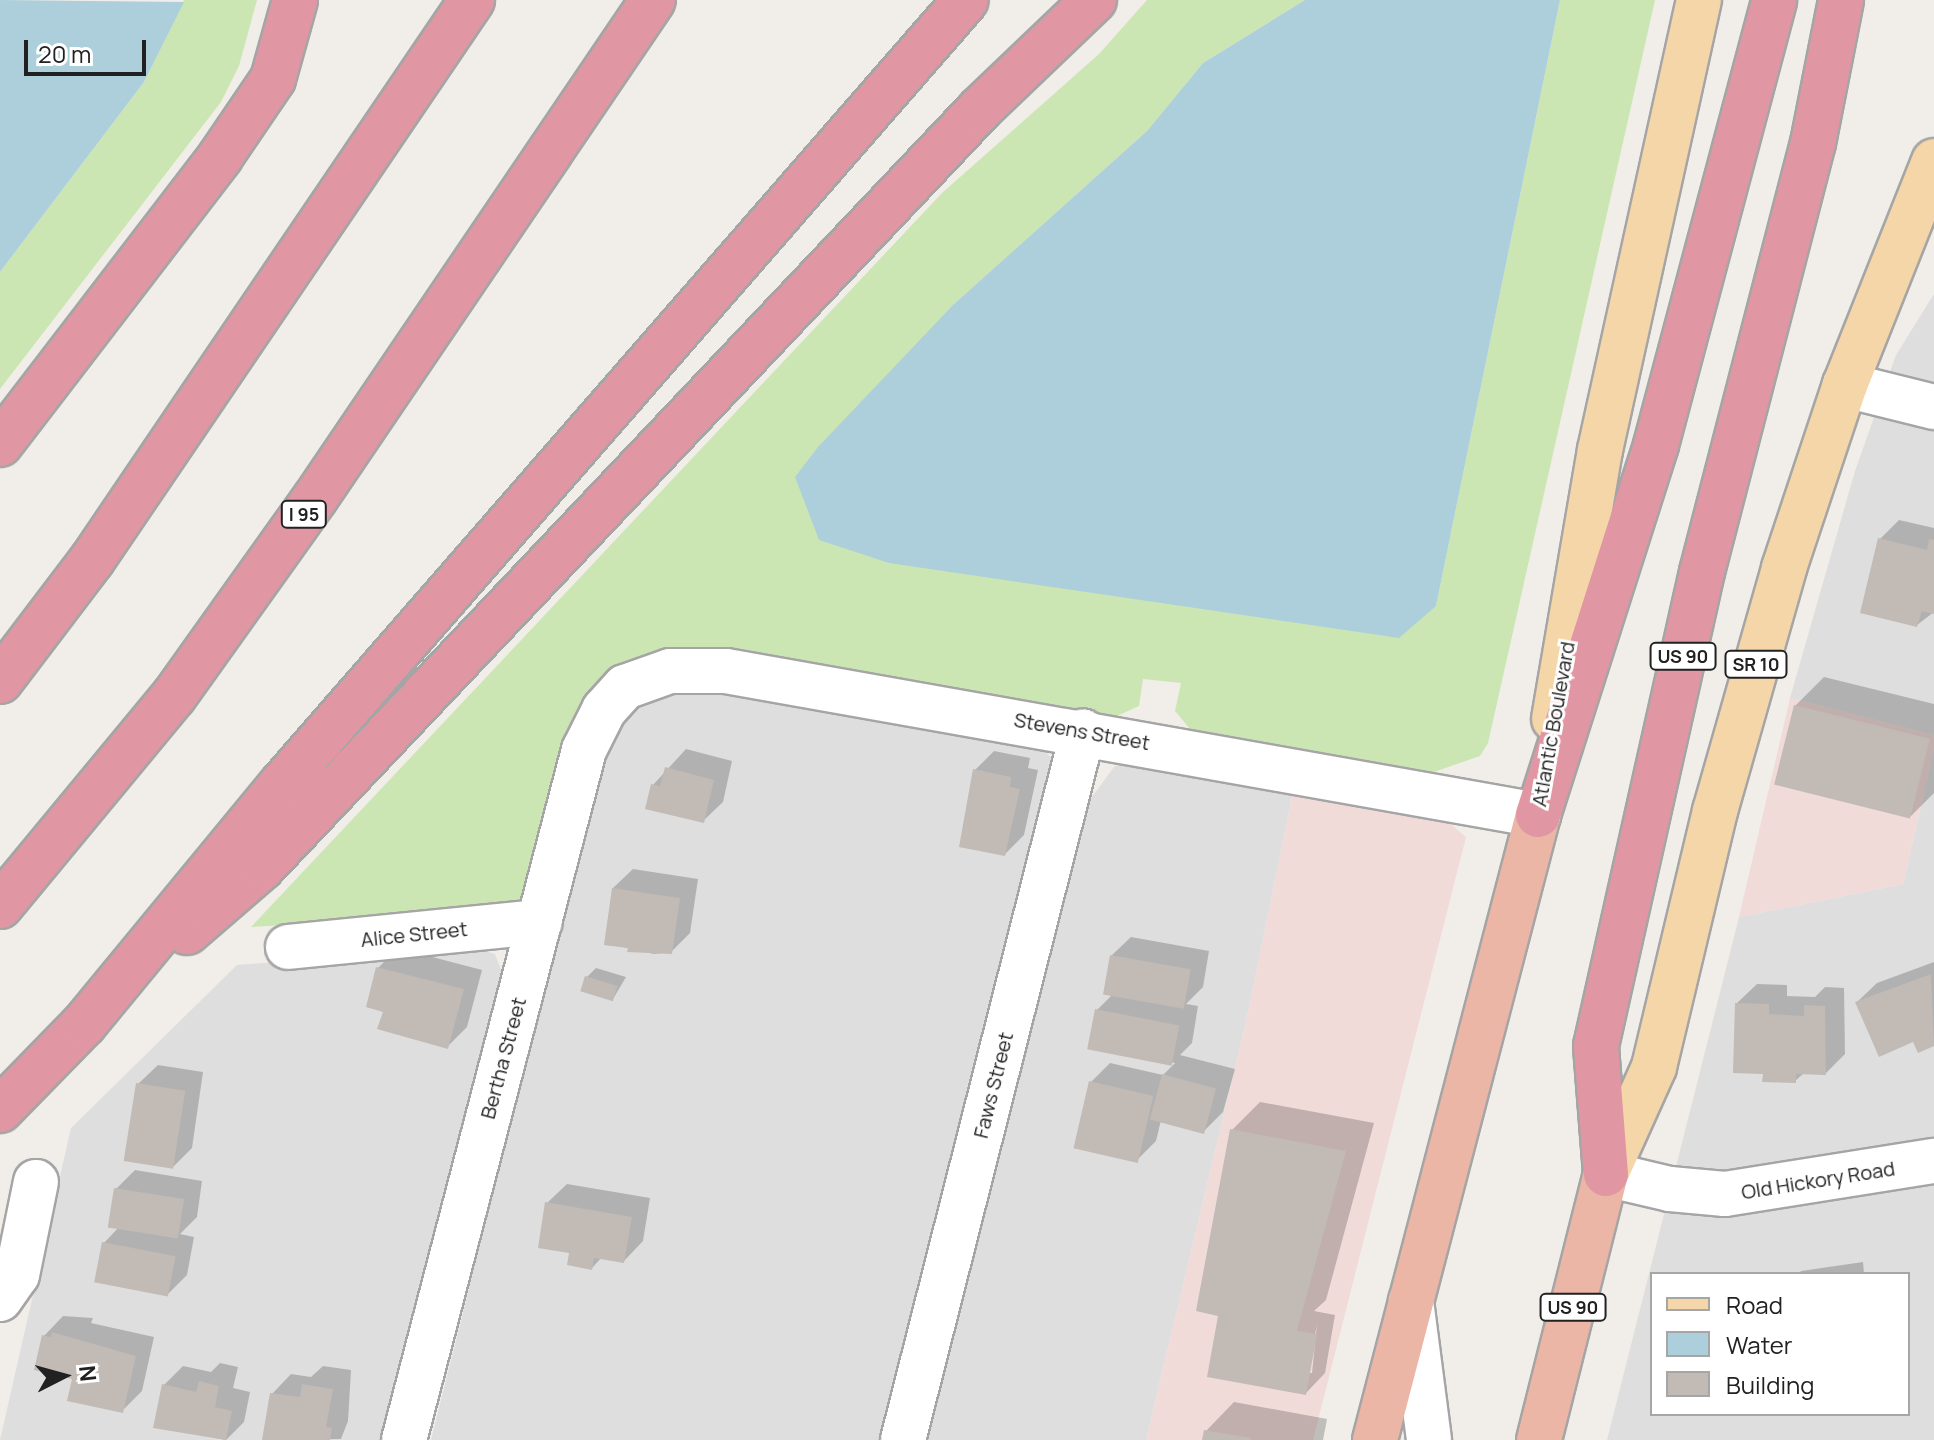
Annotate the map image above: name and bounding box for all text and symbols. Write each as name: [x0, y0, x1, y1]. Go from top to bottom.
scale bar: [28, 24, 150, 74]
text: 20 m: [38, 37, 91, 70]
road number: I 95: [280, 500, 328, 528]
street label: Atlantic Boulevard: [1527, 640, 1579, 808]
road number: US 90: [1649, 642, 1717, 670]
road number: SR 10: [1724, 650, 1788, 678]
street label: Stevens Street: [1012, 707, 1152, 755]
street label: Alice Street: [359, 916, 469, 952]
street label: Bertha Street: [475, 995, 531, 1121]
street label: Faws Street: [968, 1029, 1018, 1141]
street label: Old Hickory Road: [1740, 1156, 1896, 1204]
legend: [1650, 1272, 1910, 1416]
text: Road: [1726, 1288, 1783, 1321]
road number: US 90: [1539, 1293, 1607, 1321]
text: Water: [1726, 1328, 1793, 1361]
north arrow: [24, 1336, 104, 1416]
text: N: [72, 1364, 104, 1383]
text: Building: [1726, 1368, 1814, 1401]

